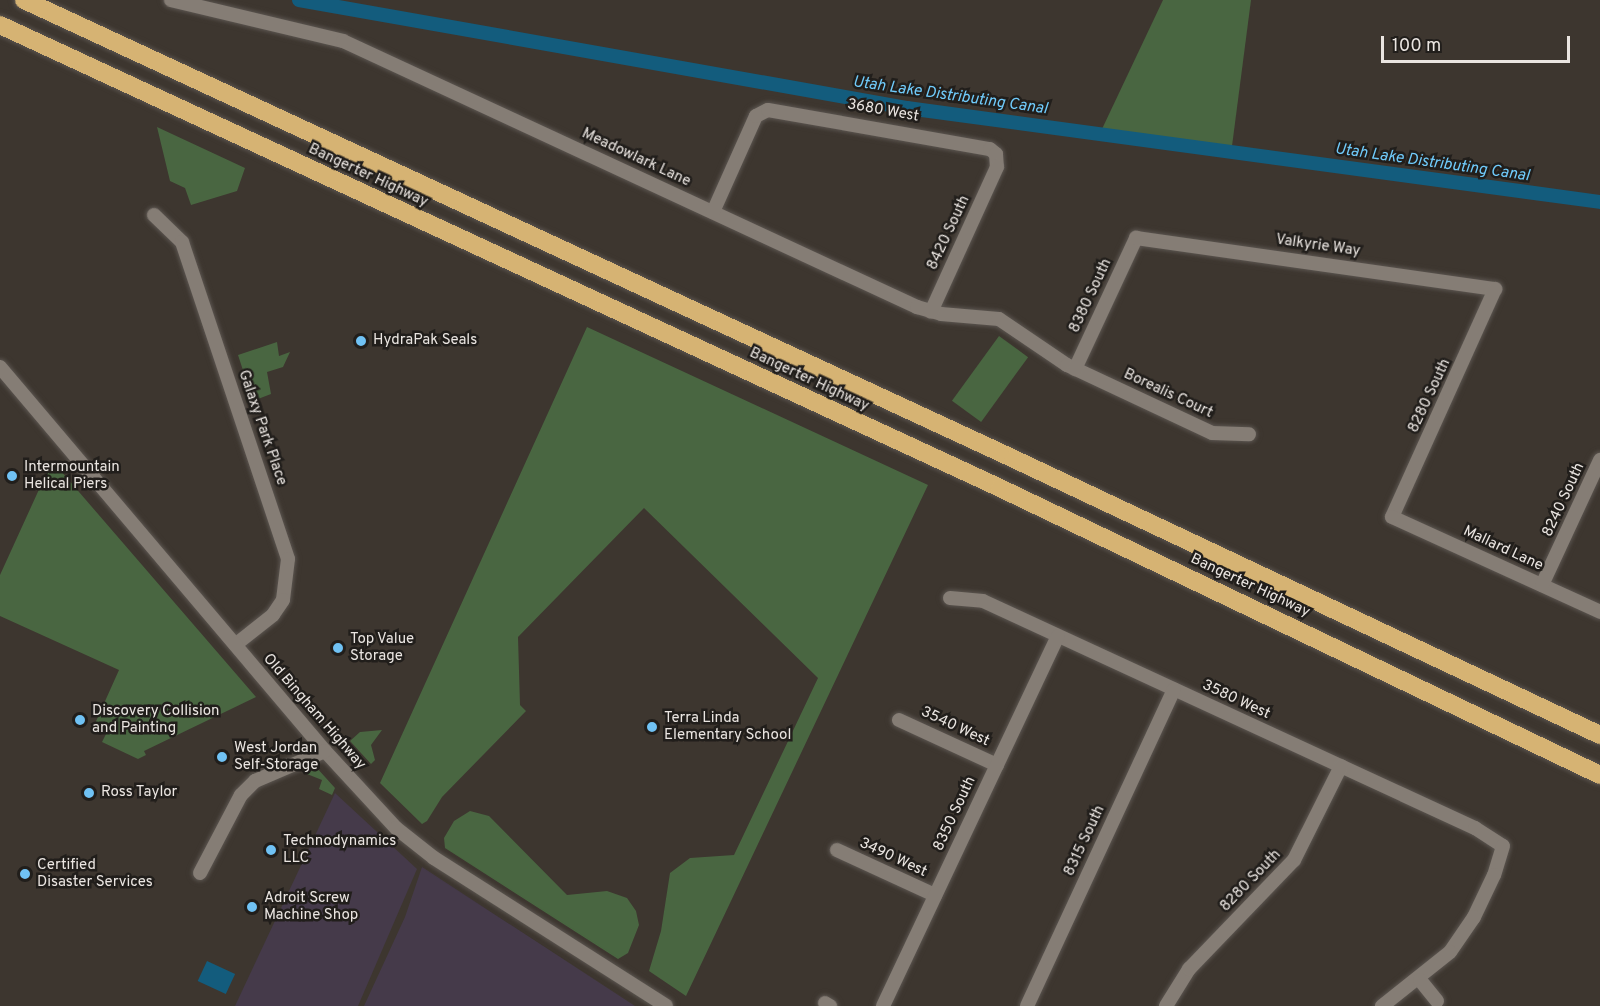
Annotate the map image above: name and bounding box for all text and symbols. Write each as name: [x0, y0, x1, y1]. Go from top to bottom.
scale bar: [1384, 24, 1573, 62]
text: 100 m: [1392, 35, 1441, 58]
water label: Utah Lake Distributing Canal: [851, 73, 1049, 119]
street label: 3680 West: [846, 96, 920, 126]
street label: Meadowlark Lane: [579, 125, 693, 191]
street label: Bangerter Highway: [305, 140, 431, 212]
water label: Utah Lake Distributing Canal: [1333, 140, 1531, 186]
street label: 8420 South: [924, 193, 974, 273]
street label: Valkyrie Way: [1274, 231, 1362, 261]
street label: 8380 South: [1066, 256, 1116, 336]
place label: HydraPak Seals: [373, 332, 477, 350]
marker: HydraPak Seals: [354, 334, 368, 348]
street label: Bangerter Highway: [746, 344, 872, 416]
street label: 8280 South: [1405, 356, 1455, 436]
street label: Borealis Court: [1121, 365, 1215, 423]
street label: Galaxy Park Place: [234, 368, 290, 488]
place label: Intermountain Helical Piers: [24, 458, 120, 493]
street label: 8240 South: [1539, 460, 1589, 540]
marker: Intermountain Helical Piers: [5, 469, 19, 483]
street label: Mallard Lane: [1460, 523, 1546, 575]
street label: Bangerter Highway: [1187, 550, 1313, 622]
place label: Top Value Storage: [350, 630, 415, 665]
marker: Top Value Storage: [331, 641, 345, 655]
street label: Old Bingham Highway: [259, 650, 369, 774]
street label: 3580 West: [1199, 676, 1273, 724]
place label: Discovery Collision and Painting: [92, 702, 219, 737]
street label: 3540 West: [918, 703, 992, 751]
place label: Terra Linda Elementary School: [664, 709, 791, 744]
marker: Discovery Collision and Painting: [73, 713, 87, 727]
marker: Terra Linda Elementary School: [645, 720, 659, 734]
place label: West Jordan Self-Storage: [234, 739, 318, 774]
marker: West Jordan Self-Storage: [215, 750, 229, 764]
street label: 8350 South: [930, 774, 980, 854]
place label: Ross Taylor: [101, 784, 178, 802]
marker: Ross Taylor: [82, 786, 96, 800]
street label: 8315 South: [1061, 803, 1109, 879]
place label: Technodynamics LLC: [283, 832, 396, 867]
street label: 3490 West: [856, 834, 930, 882]
marker: Technodynamics LLC: [264, 843, 278, 857]
street label: 8280 South: [1217, 846, 1285, 916]
place label: Certified Disaster Services: [37, 856, 153, 891]
marker: Certified Disaster Services: [18, 867, 32, 881]
place label: Adroit Screw Machine Shop: [264, 889, 358, 924]
marker: Adroit Screw Machine Shop: [245, 900, 259, 914]

